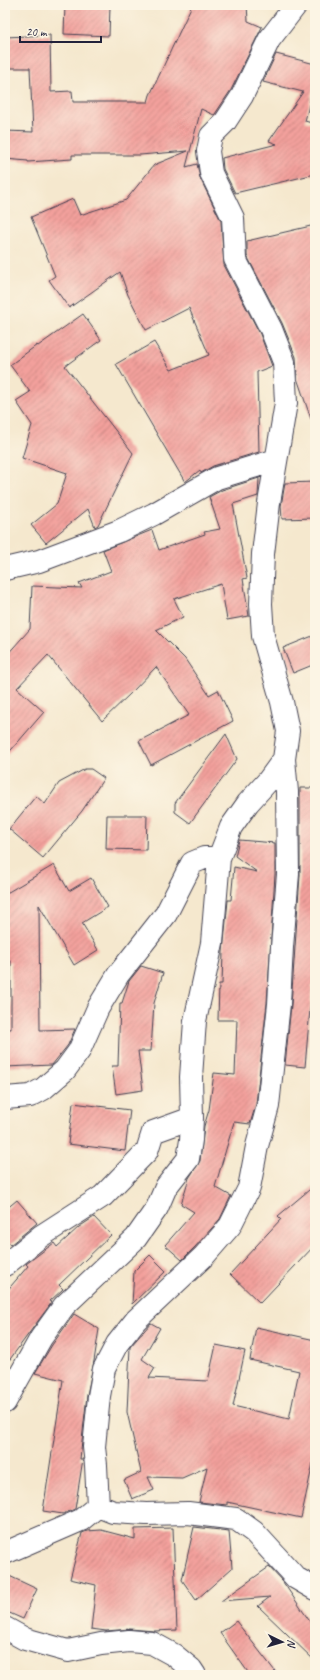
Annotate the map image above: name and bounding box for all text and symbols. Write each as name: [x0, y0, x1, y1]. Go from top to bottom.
scale bar: [20, 18, 101, 44]
text: 20 m: [26, 24, 48, 40]
north arrow: [262, 1622, 302, 1662]
text: N: [285, 1639, 299, 1649]

